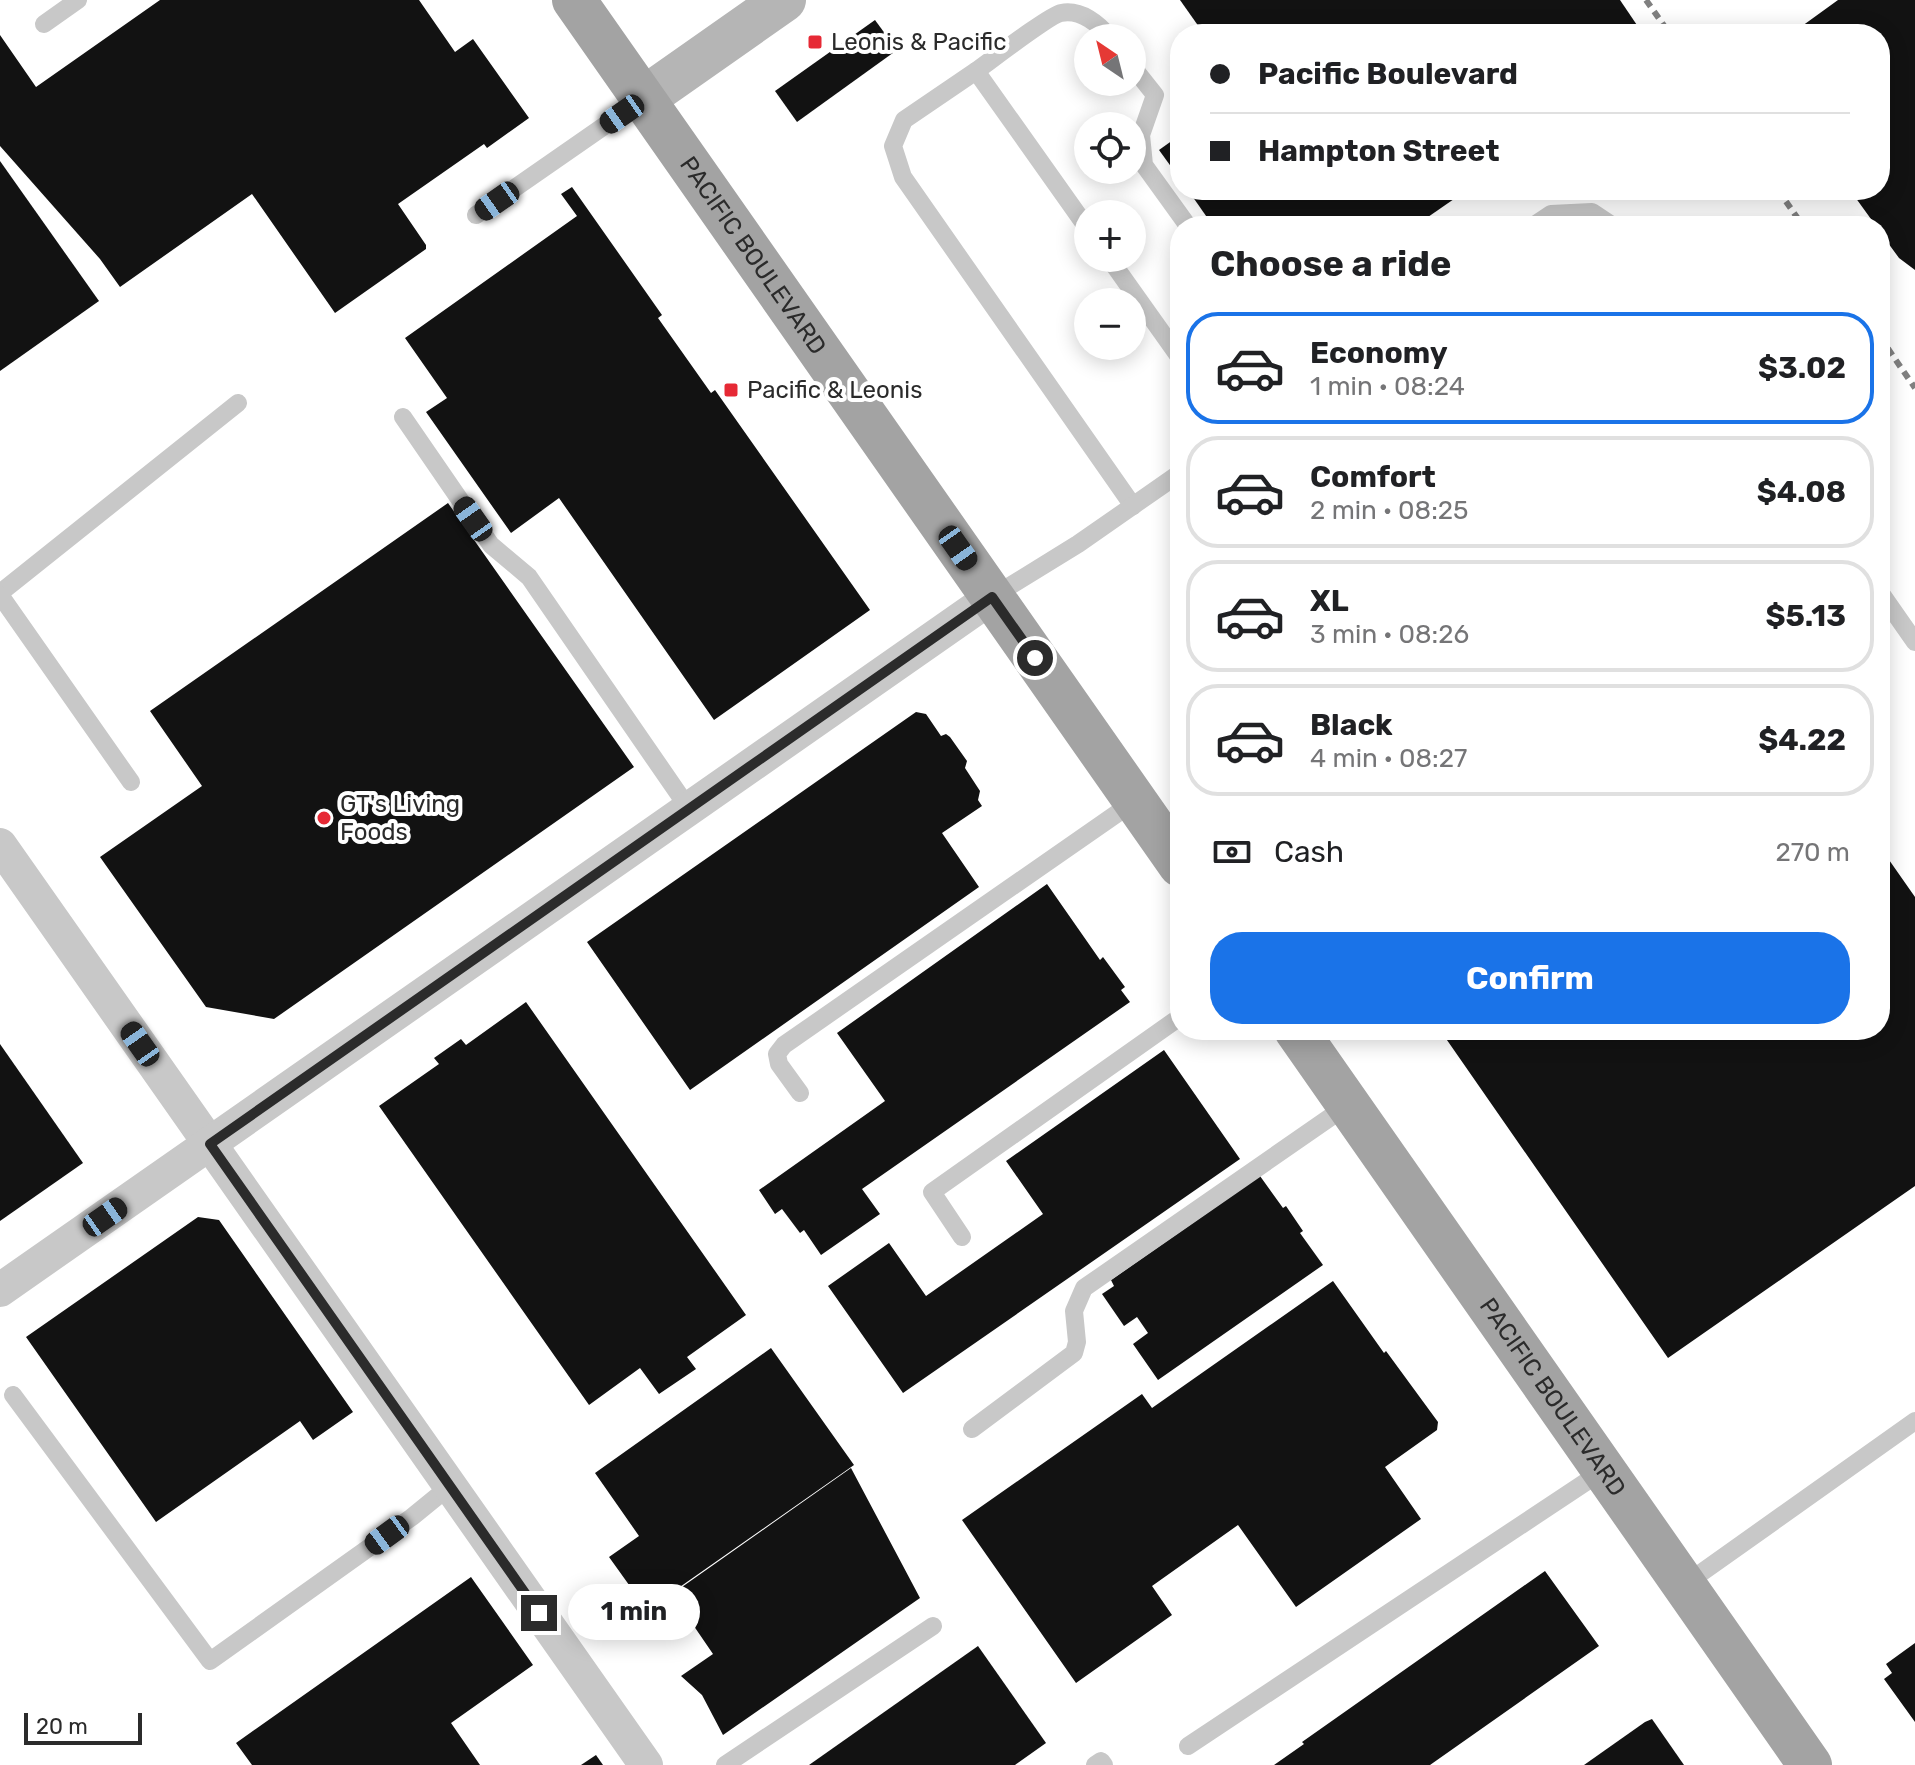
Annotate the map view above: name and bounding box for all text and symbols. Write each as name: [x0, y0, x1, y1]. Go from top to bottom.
north arrow: [1074, 24, 1146, 96]
map controls: [1074, 24, 1146, 360]
place label: Leonis & Pacific: [831, 28, 1006, 56]
marker: Leonis & Pacific: [806, 33, 824, 51]
text: Pacific Boulevard: [1258, 56, 1518, 92]
car: [595, 90, 649, 138]
button: locate: [1074, 112, 1146, 184]
text: Hampton Street: [1258, 133, 1499, 169]
street label: PACIFIC BOULEVARD: [674, 151, 832, 360]
car: [470, 177, 524, 225]
button: +: [1074, 200, 1146, 272]
text: Choose a ride: [1210, 242, 1451, 285]
button: −: [1074, 288, 1146, 360]
icon: car: [1214, 332, 1286, 404]
text: Economy: [1310, 335, 1448, 371]
text: $3.02: [1758, 350, 1846, 386]
text: 1 min · 08:24: [1310, 371, 1465, 402]
place label: Pacific & Leonis: [747, 376, 922, 404]
marker: Pacific & Leonis: [722, 381, 740, 399]
icon: car: [1214, 456, 1286, 528]
text: Comfort: [1310, 459, 1436, 495]
text: $4.08: [1757, 474, 1846, 510]
car: [449, 492, 497, 546]
text: 2 min · 08:25: [1310, 495, 1469, 526]
car: [934, 521, 982, 575]
icon: car: [1214, 580, 1286, 652]
text: XL: [1310, 583, 1349, 619]
text: $5.13: [1765, 598, 1846, 634]
text: 3 min · 08:26: [1310, 619, 1469, 650]
route start: [1017, 640, 1053, 676]
icon: car: [1214, 704, 1286, 776]
text: Black: [1310, 707, 1393, 743]
text: $4.22: [1758, 722, 1846, 758]
text: 4 min · 08:27: [1310, 743, 1467, 774]
place label: GT's Living Foods: [340, 790, 460, 846]
marker: GT's Living Foods: [315, 809, 333, 827]
icon: cash: [1210, 830, 1254, 874]
text: Cash: [1274, 834, 1344, 870]
text: 270 m: [1775, 837, 1850, 868]
button: Confirm: [1210, 932, 1850, 1024]
car: [116, 1017, 164, 1071]
car: [78, 1193, 132, 1241]
street label: PACIFIC BOULEVARD: [1474, 1293, 1632, 1502]
car: [361, 1511, 413, 1559]
callout: 1 min: [567, 1585, 699, 1641]
route end: [521, 1595, 557, 1631]
text: 1 min: [601, 1596, 667, 1627]
scale bar: [24, 1709, 142, 1745]
text: 20 m: [36, 1713, 88, 1740]

